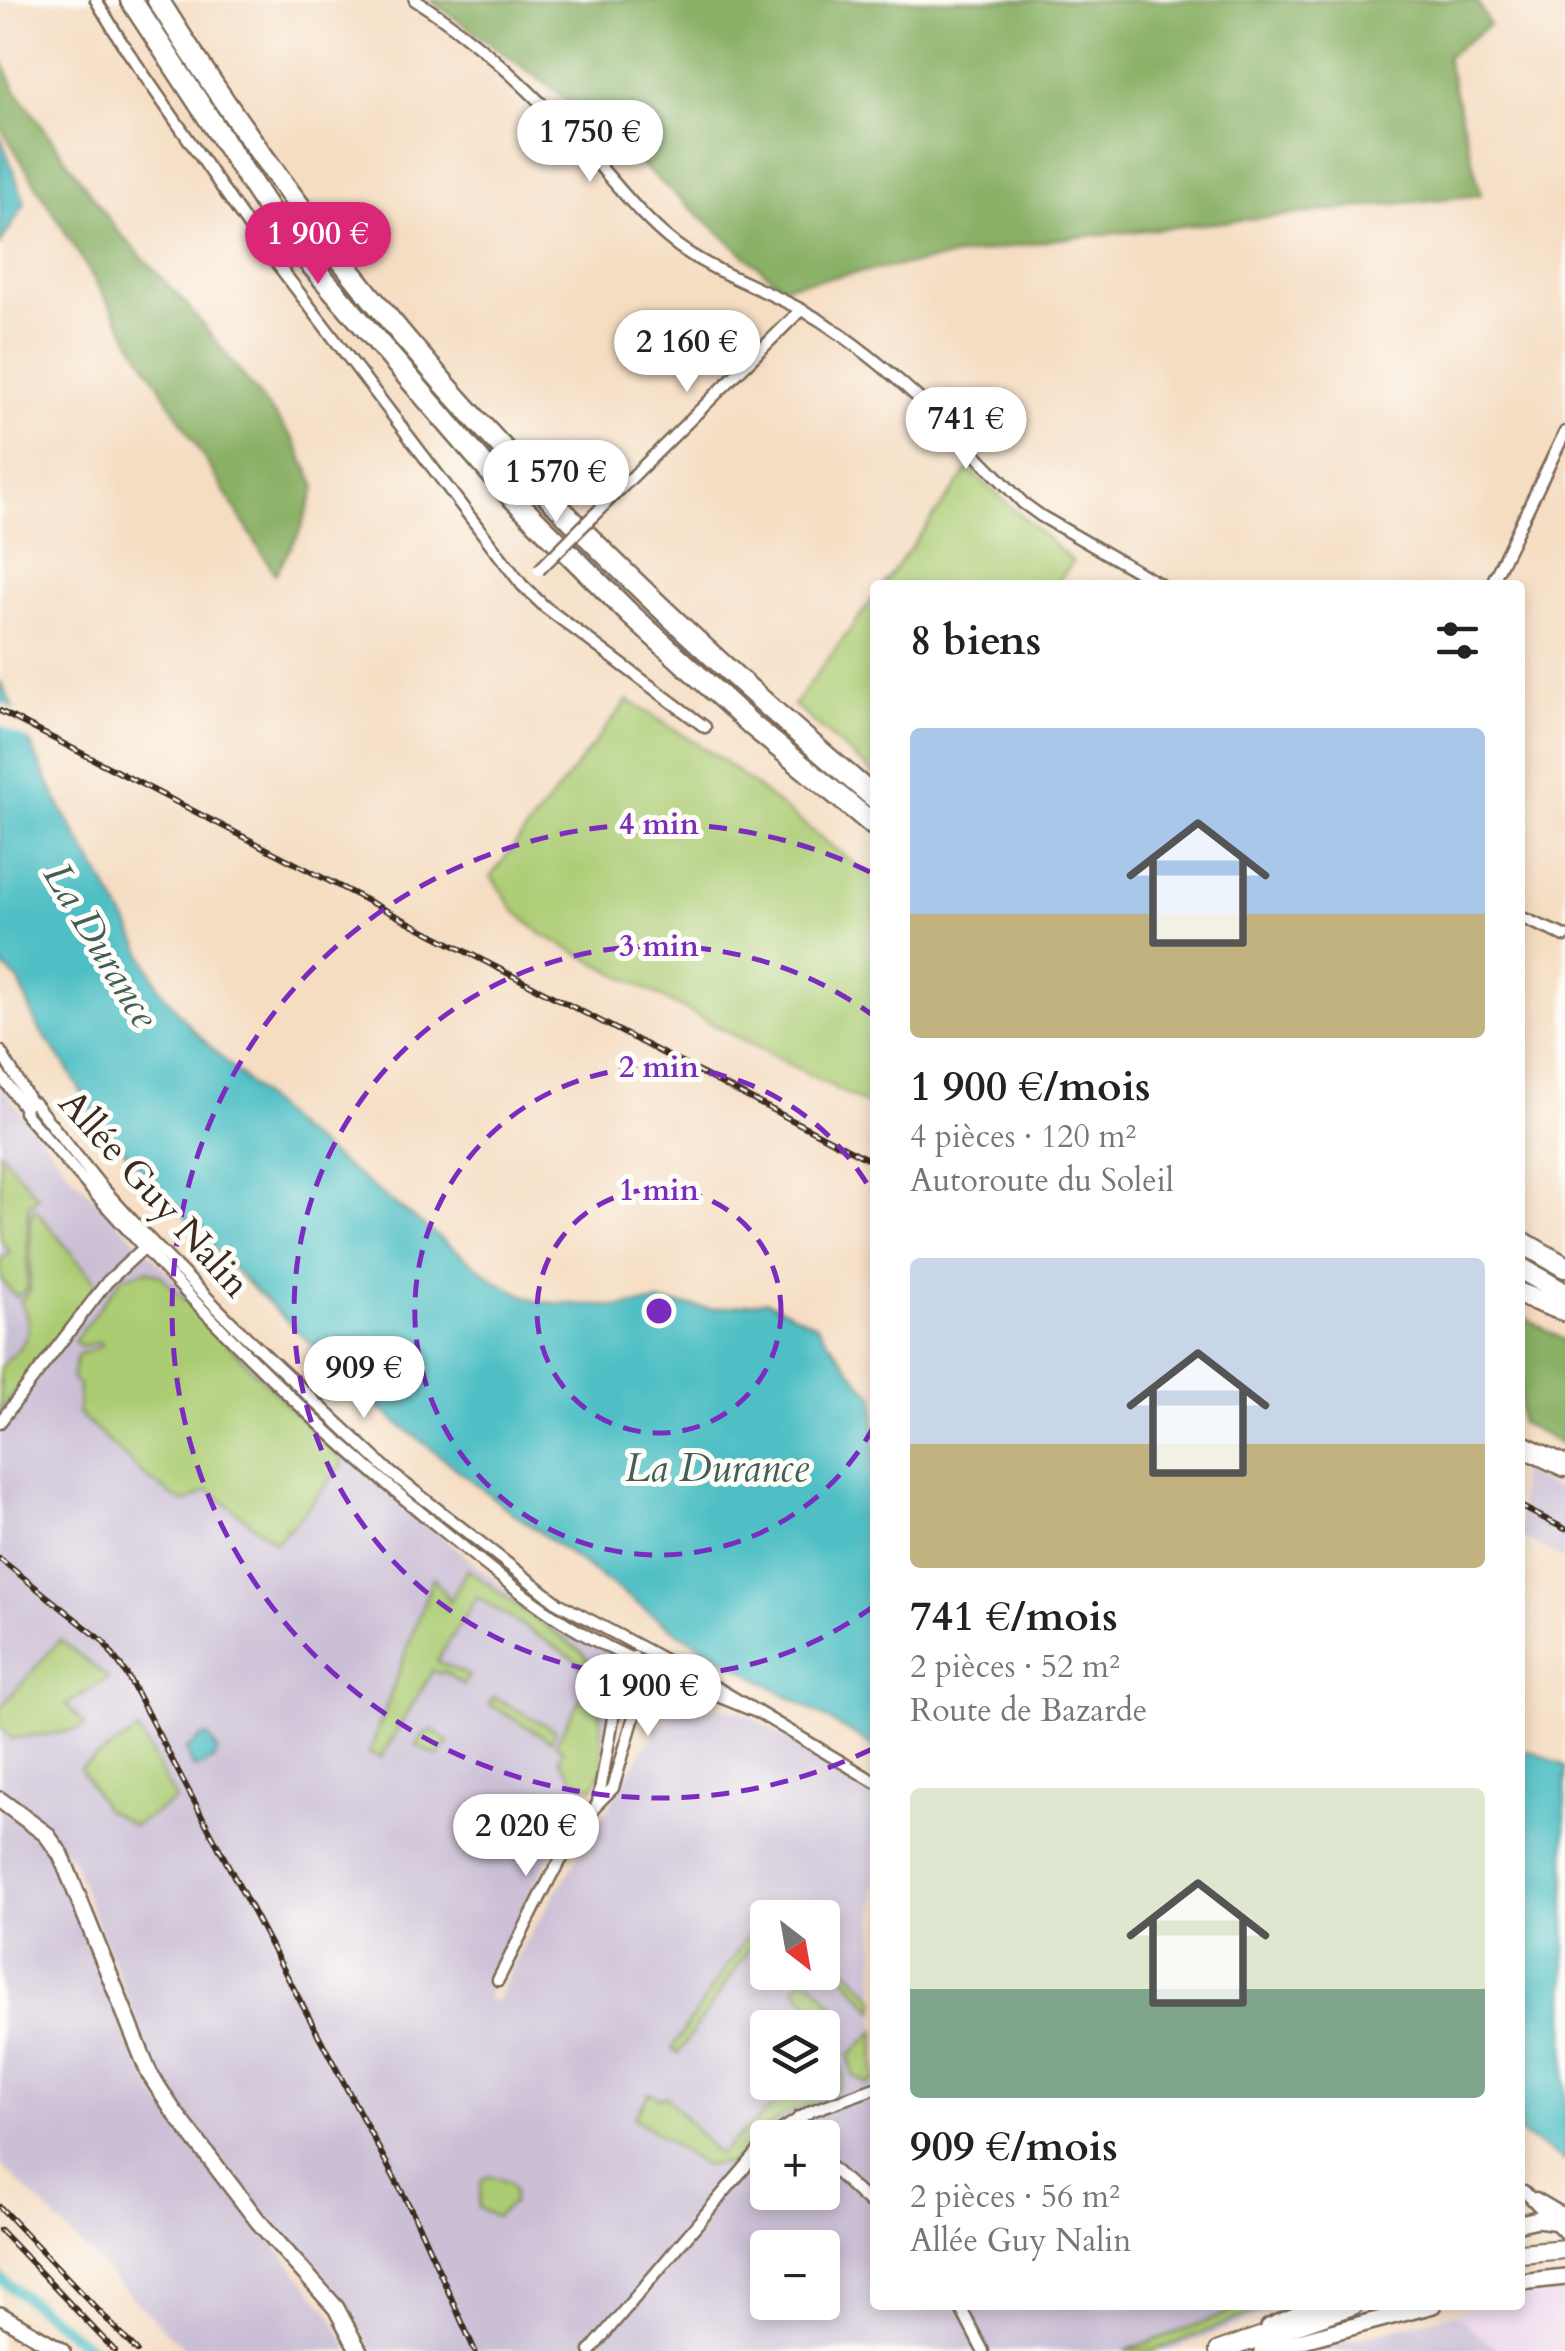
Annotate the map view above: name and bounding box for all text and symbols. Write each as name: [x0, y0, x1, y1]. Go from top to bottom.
pin: 1 750 €: [498, 100, 682, 185]
text: 1 750 €: [539, 110, 641, 154]
pin: 1 900 €: [226, 202, 410, 287]
text: 1 900 €: [267, 212, 369, 256]
pin: 2 160 €: [595, 310, 779, 395]
text: 2 160 €: [636, 320, 738, 364]
pin: 741 €: [896, 387, 1036, 472]
text: 741 €: [928, 397, 1004, 441]
pin: 1 570 €: [464, 440, 648, 525]
text: 1 570 €: [505, 450, 607, 494]
text: 8 biens: [910, 612, 1041, 669]
icon: filters: [1430, 613, 1485, 668]
icon: home: [1108, 793, 1288, 973]
text: 4 min: [619, 804, 699, 845]
water label: La Durance: [30, 853, 172, 1039]
text: 3 min: [619, 926, 699, 967]
text: 2 min: [619, 1047, 699, 1088]
text: 1 900 €/mois: [910, 1058, 1151, 1115]
street label: Allée Guy Nalin: [47, 1079, 262, 1309]
text: 4 pièces · 120 m²: [910, 1115, 1136, 1159]
text: Autoroute du Soleil: [910, 1159, 1174, 1203]
text: 1 min: [619, 1170, 699, 1211]
centre of rings: [641, 1293, 677, 1329]
icon: home: [1108, 1323, 1288, 1503]
pin: 909 €: [294, 1336, 434, 1421]
text: 909 €: [326, 1346, 402, 1390]
water label: La Durance: [625, 1441, 810, 1496]
text: 741 €/mois: [910, 1588, 1118, 1645]
text: 2 pièces · 52 m²: [910, 1645, 1120, 1689]
pin: 1 900 €: [556, 1654, 740, 1739]
text: 1 900 €: [597, 1664, 699, 1708]
text: Route de Bazarde: [910, 1689, 1147, 1733]
pin: 2 020 €: [434, 1794, 618, 1879]
text: 2 020 €: [475, 1804, 577, 1848]
icon: home: [1108, 1853, 1288, 2033]
north arrow: [750, 1900, 840, 1990]
map controls: [750, 1900, 840, 2320]
button: layers: [750, 2010, 840, 2100]
text: 909 €/mois: [910, 2118, 1118, 2175]
button: +: [750, 2120, 840, 2210]
text: 2 pièces · 56 m²: [910, 2175, 1120, 2219]
text: Allée Guy Nalin: [910, 2219, 1132, 2263]
button: −: [750, 2230, 840, 2320]

